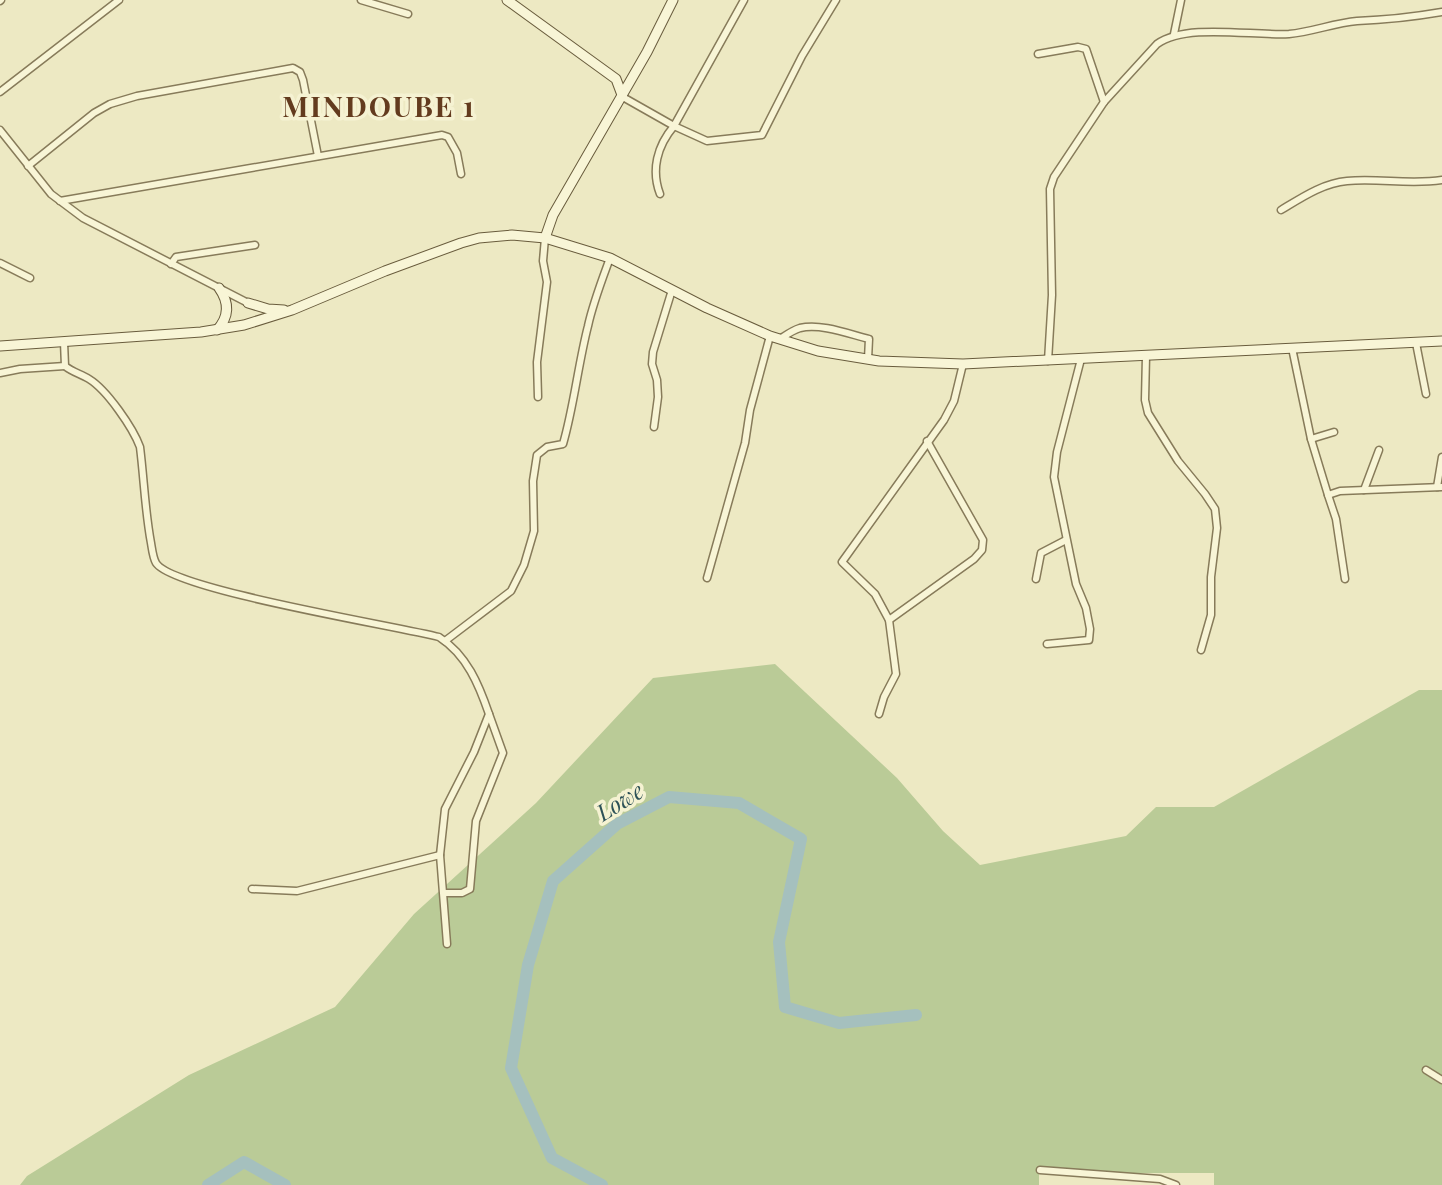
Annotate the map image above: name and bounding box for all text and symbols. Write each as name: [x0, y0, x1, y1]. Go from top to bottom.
district label: MINDOUBE 1: [282, 87, 476, 124]
water label: Lowe: [589, 774, 649, 828]

